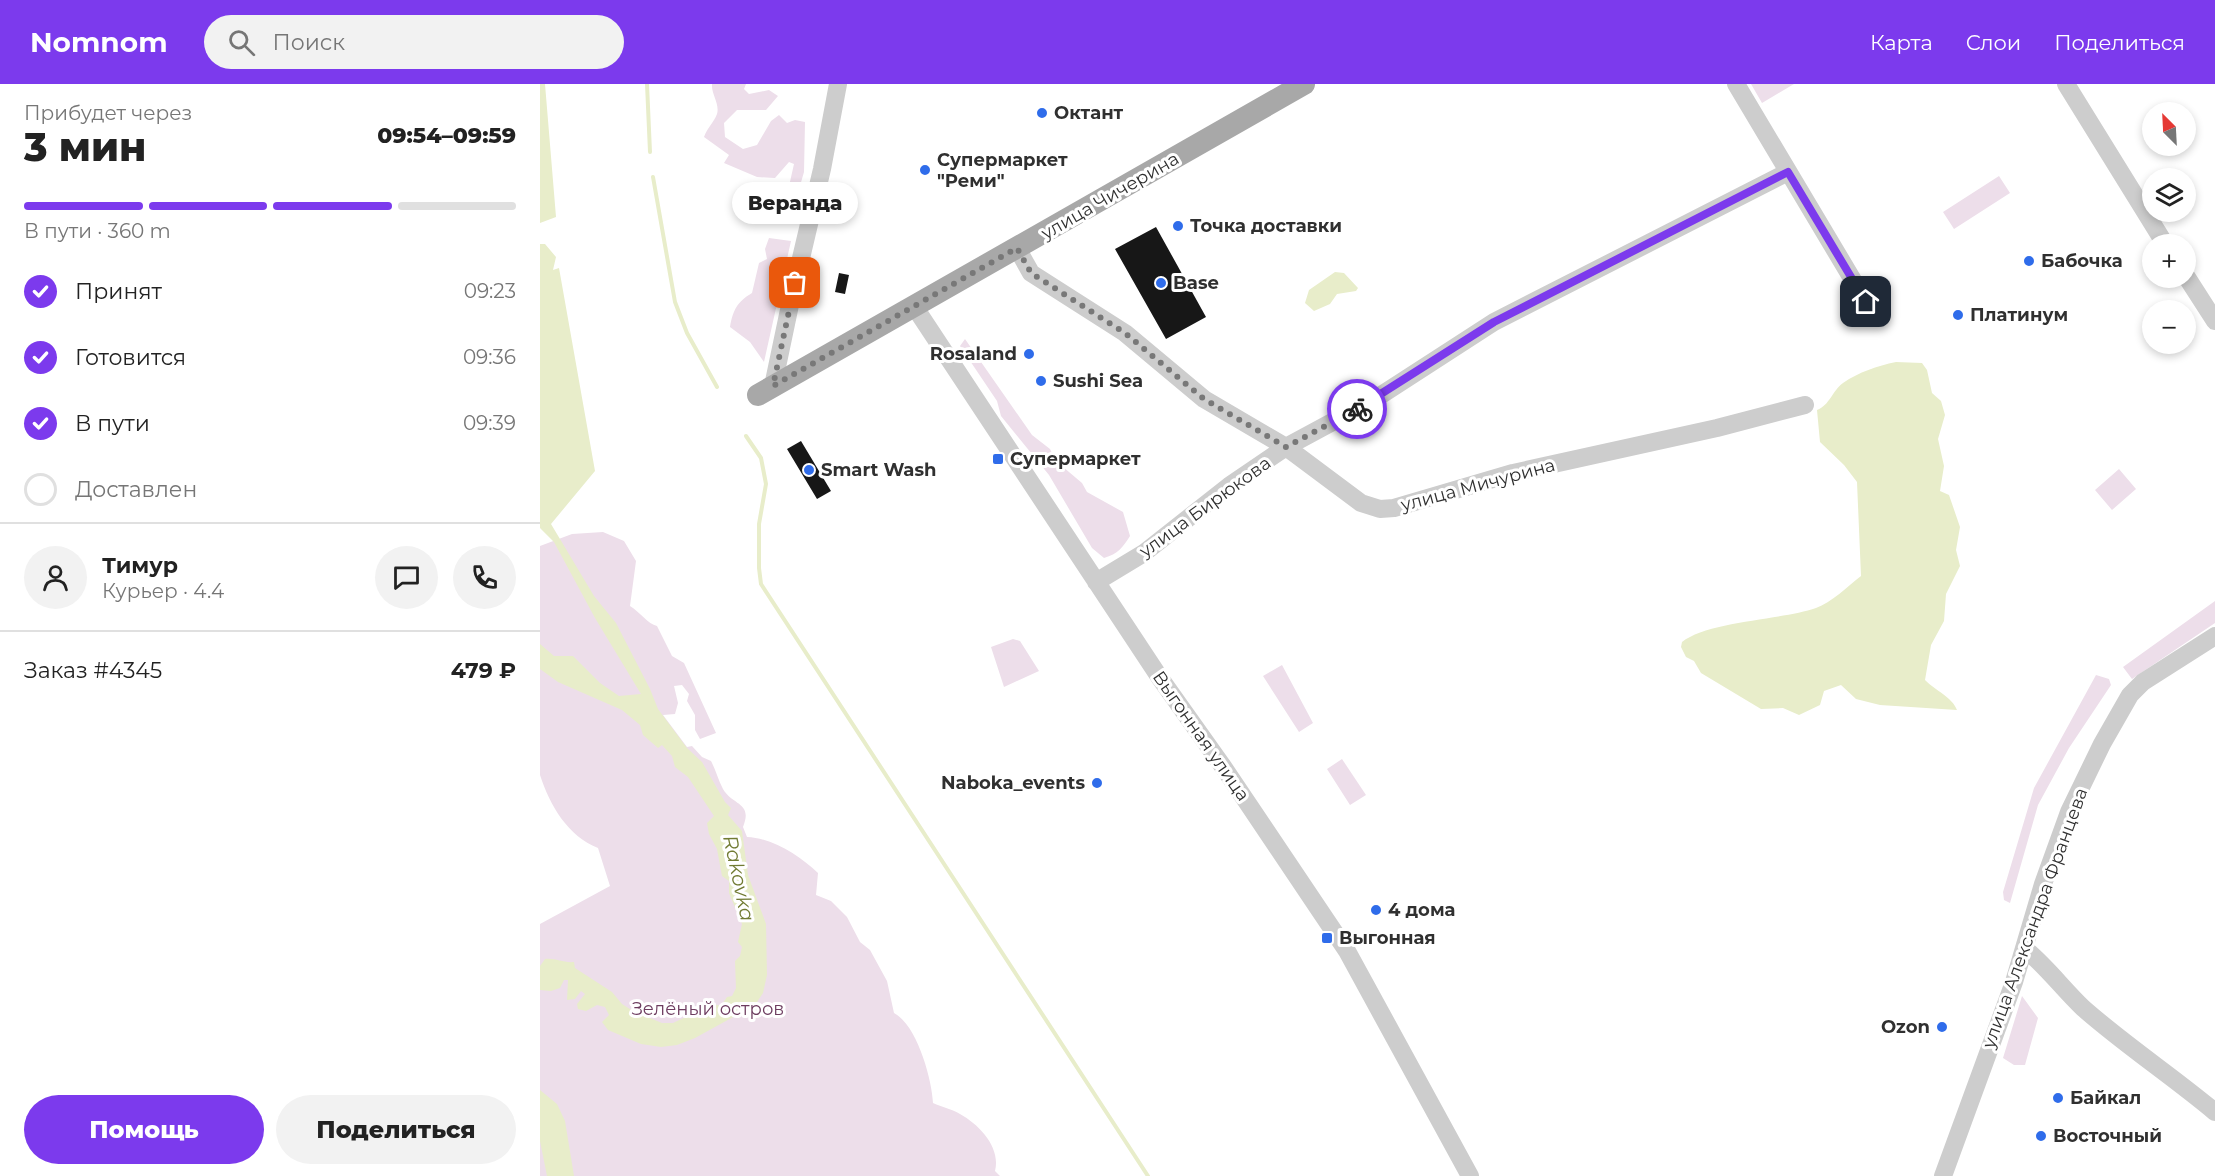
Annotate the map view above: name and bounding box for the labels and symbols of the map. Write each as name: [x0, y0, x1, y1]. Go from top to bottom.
place label: Октант: [1054, 102, 1124, 124]
north arrow: [2142, 102, 2196, 156]
marker: Октант: [1035, 106, 1049, 120]
street label: улица Чичерина: [1036, 148, 1183, 245]
place label: Супермаркет "Реми": [937, 149, 1068, 192]
marker: Супермаркет "Реми": [918, 163, 932, 177]
callout: Веранда: [732, 181, 858, 223]
place label: Точка доставки: [1190, 215, 1342, 237]
marker: Точка доставки: [1171, 219, 1185, 233]
place label: Бабочка: [2041, 250, 2123, 272]
marker: Бабочка: [2022, 254, 2036, 268]
pin: [769, 257, 820, 308]
place label: Base: [1173, 272, 1219, 294]
marker: Base: [1154, 276, 1168, 290]
pin: [1840, 276, 1891, 327]
place label: Платинум: [1970, 304, 2068, 326]
marker: Платинум: [1951, 308, 1965, 322]
place label: Rosaland: [930, 343, 1017, 365]
marker: Rosaland: [1022, 347, 1036, 361]
place label: Sushi Sea: [1053, 370, 1143, 392]
marker: Sushi Sea: [1034, 374, 1048, 388]
courier: [1327, 379, 1387, 439]
place label: Супермаркет: [1010, 448, 1141, 470]
marker: Супермаркет: [991, 452, 1005, 466]
street label: улица Бирюкова: [1134, 452, 1275, 563]
street label: улица Мичурина: [1397, 454, 1558, 516]
place label: Smart Wash: [821, 459, 936, 481]
marker: Smart Wash: [802, 463, 816, 477]
street label: Выгонная улица: [1148, 667, 1254, 805]
place label: Naboka_events: [941, 772, 1085, 794]
marker: Naboka_events: [1090, 776, 1104, 790]
street label: улица Александра Францева: [1977, 785, 2092, 1052]
water label: Rakovka: [718, 833, 760, 923]
place label: 4 дома: [1388, 899, 1455, 921]
marker: 4 дома: [1369, 903, 1383, 917]
place label: Выгонная: [1339, 927, 1436, 949]
marker: Выгонная: [1320, 931, 1334, 945]
park label: Зелёный остров: [632, 998, 784, 1020]
place label: Ozon: [1881, 1016, 1930, 1038]
marker: Ozon: [1935, 1020, 1949, 1034]
place label: Байкал: [2070, 1087, 2141, 1109]
marker: Байкал: [2051, 1091, 2065, 1105]
place label: Восточный: [2053, 1125, 2162, 1147]
marker: Восточный: [2034, 1129, 2048, 1143]

